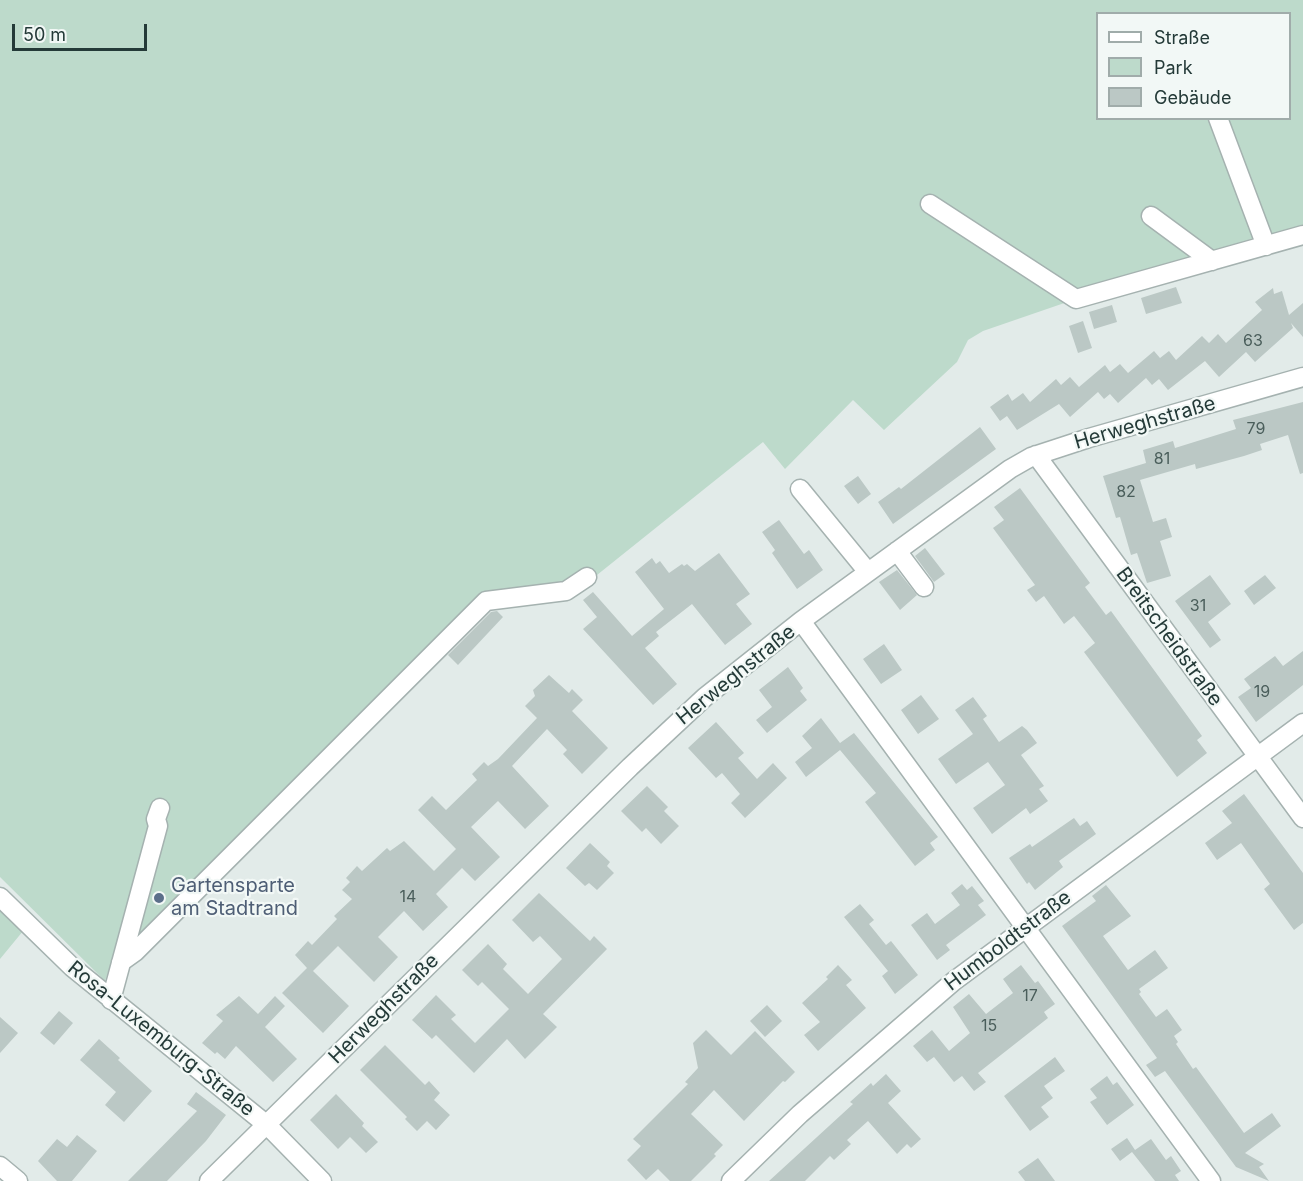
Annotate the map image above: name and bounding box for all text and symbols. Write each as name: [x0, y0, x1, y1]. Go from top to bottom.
scale bar: [15, 12, 150, 50]
legend: [1096, 12, 1291, 120]
text: 50 m: [23, 24, 66, 45]
text: Straße: [1154, 27, 1210, 48]
text: Park: [1154, 57, 1193, 78]
text: Gebäude: [1154, 87, 1231, 108]
house number: 63: [1243, 331, 1263, 351]
street label: Herweghstraße: [1072, 391, 1218, 455]
house number: 79: [1247, 419, 1265, 439]
house number: 81: [1154, 449, 1170, 469]
house number: 82: [1116, 482, 1136, 502]
street label: Breitscheidstraße: [1111, 563, 1227, 711]
house number: 31: [1190, 596, 1206, 616]
street label: Herweghstraße: [672, 620, 800, 730]
house number: 19: [1254, 682, 1270, 702]
place label: Gartensparte am Stadtrand: [171, 874, 298, 921]
street label: Humboldtstraße: [940, 886, 1076, 996]
house number: 14: [400, 887, 416, 907]
marker: Gartensparte am Stadtrand: [152, 891, 166, 905]
street label: Herweghstraße: [324, 949, 444, 1069]
street label: Rosa-Luxemburg-Straße: [63, 956, 259, 1122]
house number: 17: [1022, 986, 1038, 1006]
house number: 15: [981, 1016, 997, 1036]

